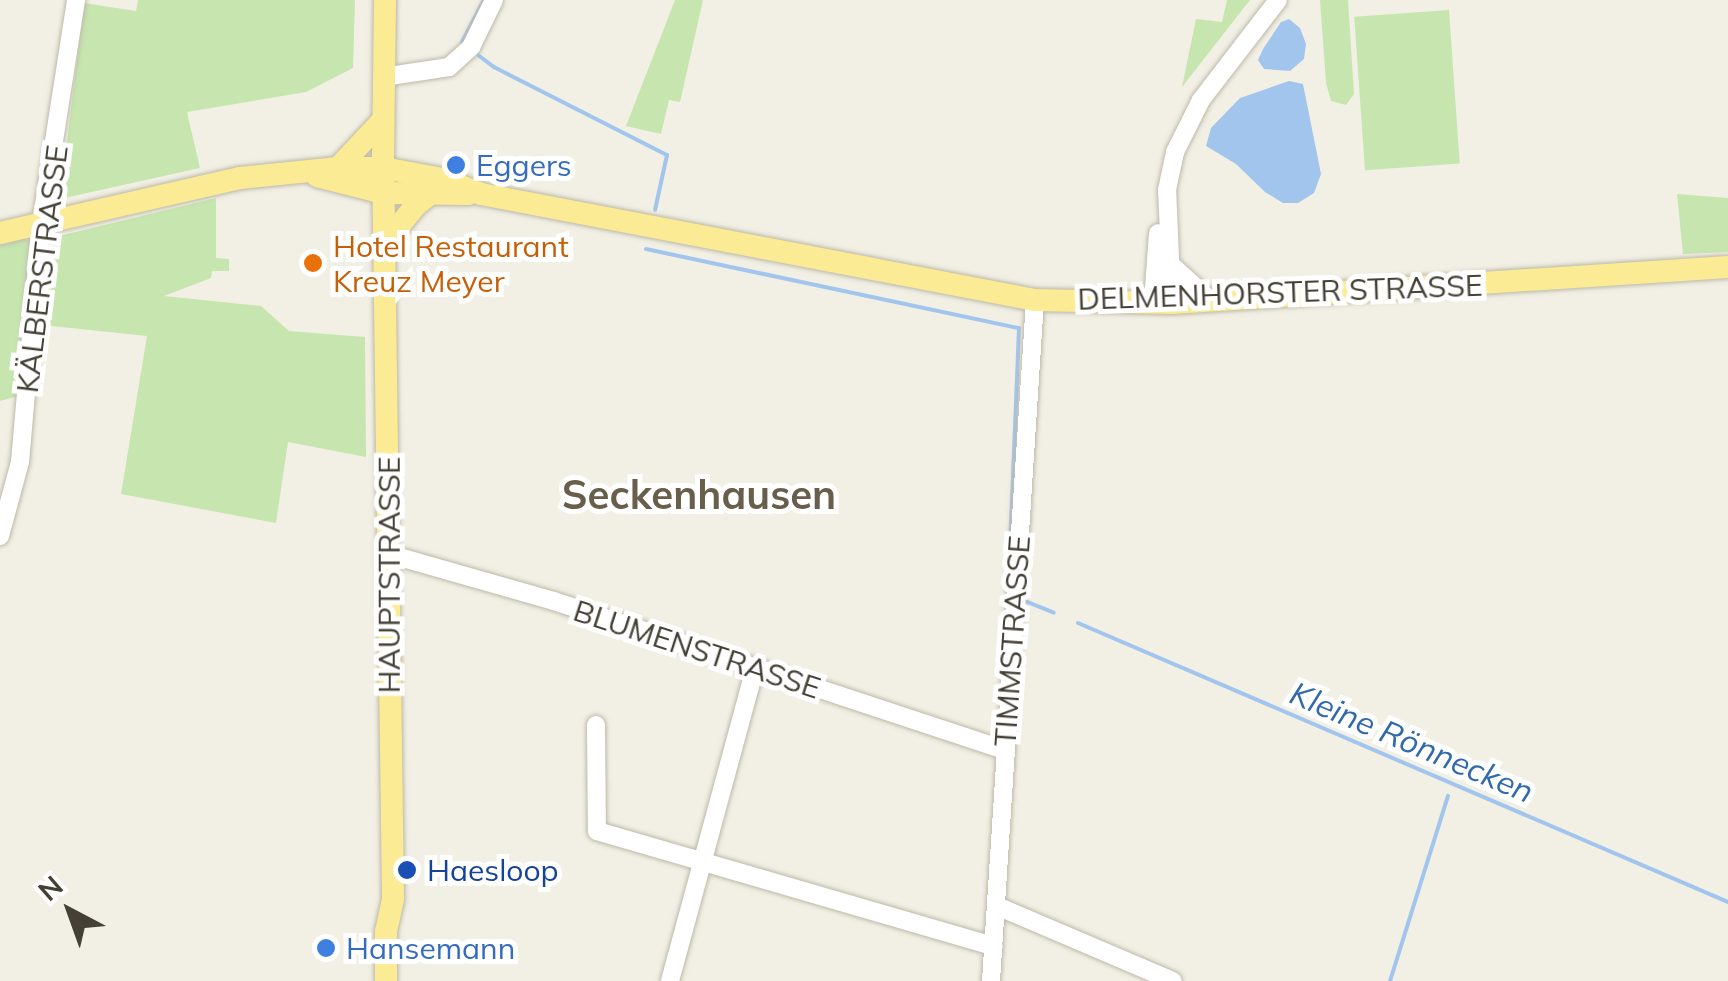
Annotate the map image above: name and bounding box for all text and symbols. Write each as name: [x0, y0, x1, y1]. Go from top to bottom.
street label: KÄLBERSTRASSE: [9, 143, 75, 395]
place label: Eggers: [476, 147, 572, 183]
marker: Eggers: [445, 154, 467, 176]
place label: Hotel Restaurant Kreuz Meyer: [333, 228, 569, 298]
marker: Hotel Restaurant Kreuz Meyer: [302, 252, 324, 274]
street label: DELMENHORSTER STRASSE: [1077, 267, 1483, 317]
street label: HAUPTSTRASSE: [371, 457, 407, 693]
district label: Seckenhausen: [562, 470, 836, 518]
street label: TIMMSTRASSE: [987, 534, 1037, 748]
street label: BLUMENSTRASSE: [569, 592, 825, 706]
water label: Kleine Rönnecken: [1285, 673, 1539, 811]
place label: Haesloop: [427, 852, 559, 888]
marker: Haesloop: [396, 859, 418, 881]
north arrow: [20, 861, 120, 961]
text: N: [31, 868, 69, 908]
place label: Hansemann: [346, 930, 515, 966]
marker: Hansemann: [315, 937, 337, 959]

